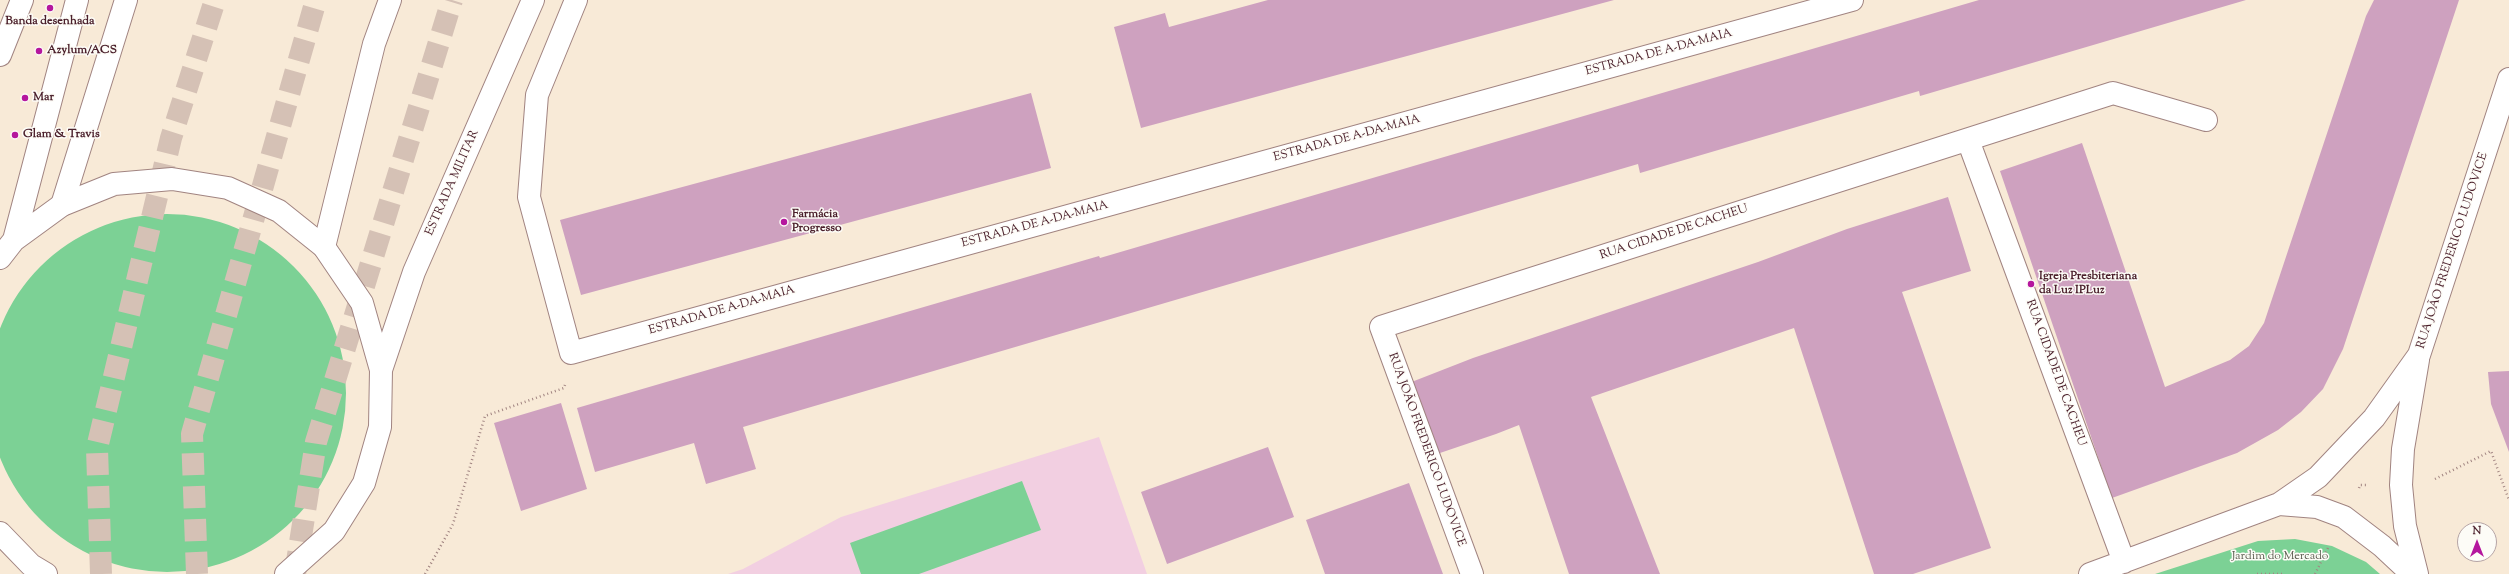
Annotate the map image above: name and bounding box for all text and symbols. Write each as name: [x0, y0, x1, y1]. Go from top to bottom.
marker: Banda desenhada: [45, 3, 55, 13]
place label: Banda desenhada: [5, 15, 95, 29]
street label: ESTRADA DE A-DA-MAIA: [1584, 26, 1734, 80]
place label: Azylum/ACS: [47, 44, 117, 58]
marker: Azylum/ACS: [34, 46, 44, 56]
place label: Mar: [33, 91, 54, 105]
marker: Mar: [20, 93, 30, 103]
street label: ESTRADA DE A-DA-MAIA: [1272, 112, 1422, 166]
place label: Glam & Travis: [23, 128, 100, 142]
street label: ESTRADA MILITAR: [423, 128, 483, 238]
marker: Glam & Travis: [10, 130, 20, 140]
street label: RUA JOÃO FREDERICO LUDOVICE: [2414, 151, 2492, 351]
street label: ESTRADA DE A-DA-MAIA: [960, 198, 1110, 252]
street label: RUA CIDADE DE CACHEU: [1598, 202, 1750, 264]
place label: Farmácia Progresso: [792, 208, 842, 236]
marker: Farmácia Progresso: [779, 217, 789, 227]
place label: Igreja Presbiteriana da Luz IPLuz: [2039, 270, 2137, 298]
marker: Igreja Presbiteriana da Luz IPLuz: [2026, 279, 2036, 289]
street label: ESTRADA DE A-DA-MAIA: [647, 283, 797, 339]
street label: RUA CIDADE DE CACHEU: [2022, 298, 2088, 448]
street label: RUA JOÃO FREDERICO LUDOVICE: [1384, 351, 1468, 549]
north arrow: [2457, 522, 2497, 562]
text: N: [2473, 523, 2481, 539]
park label: Jardim do Mercado: [2232, 550, 2328, 564]

